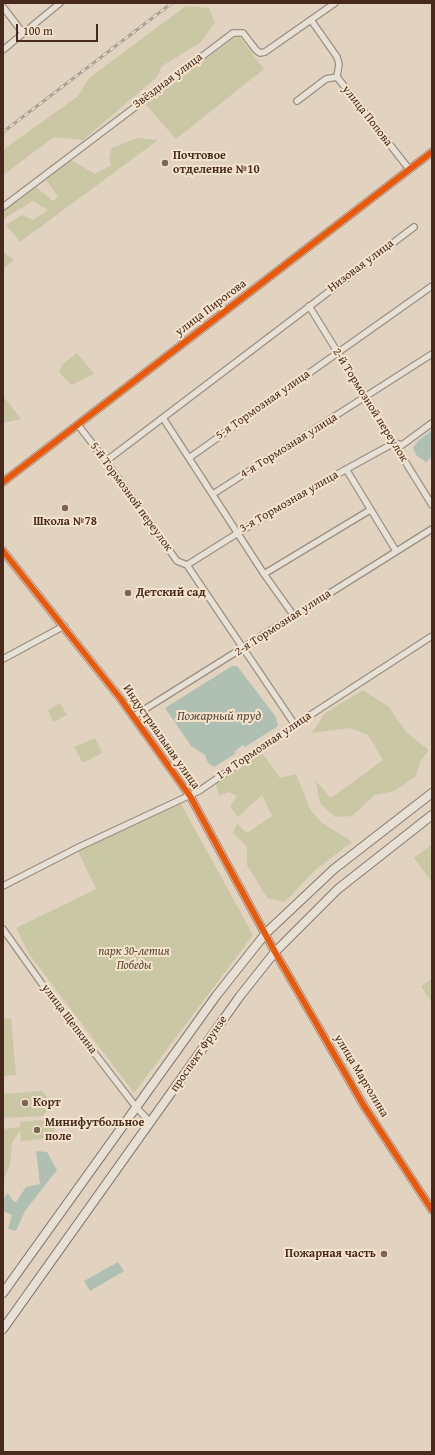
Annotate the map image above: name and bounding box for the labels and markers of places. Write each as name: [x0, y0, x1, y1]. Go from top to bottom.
place label: Почтовое отделение №10: [173, 149, 260, 177]
marker: Почтовое отделение №10: [160, 158, 170, 168]
marker: Школа №78: [60, 503, 70, 513]
place label: Школа №78: [33, 515, 97, 529]
place label: Детский сад: [136, 586, 206, 600]
marker: Детский сад: [123, 588, 133, 598]
place label: Корт: [33, 1096, 61, 1110]
marker: Корт: [20, 1098, 30, 1108]
place label: Минифутбольное поле: [45, 1116, 144, 1144]
marker: Минифутбольное поле: [32, 1125, 42, 1135]
place label: Пожарная часть: [285, 1247, 376, 1261]
marker: Пожарная часть: [379, 1249, 389, 1259]

